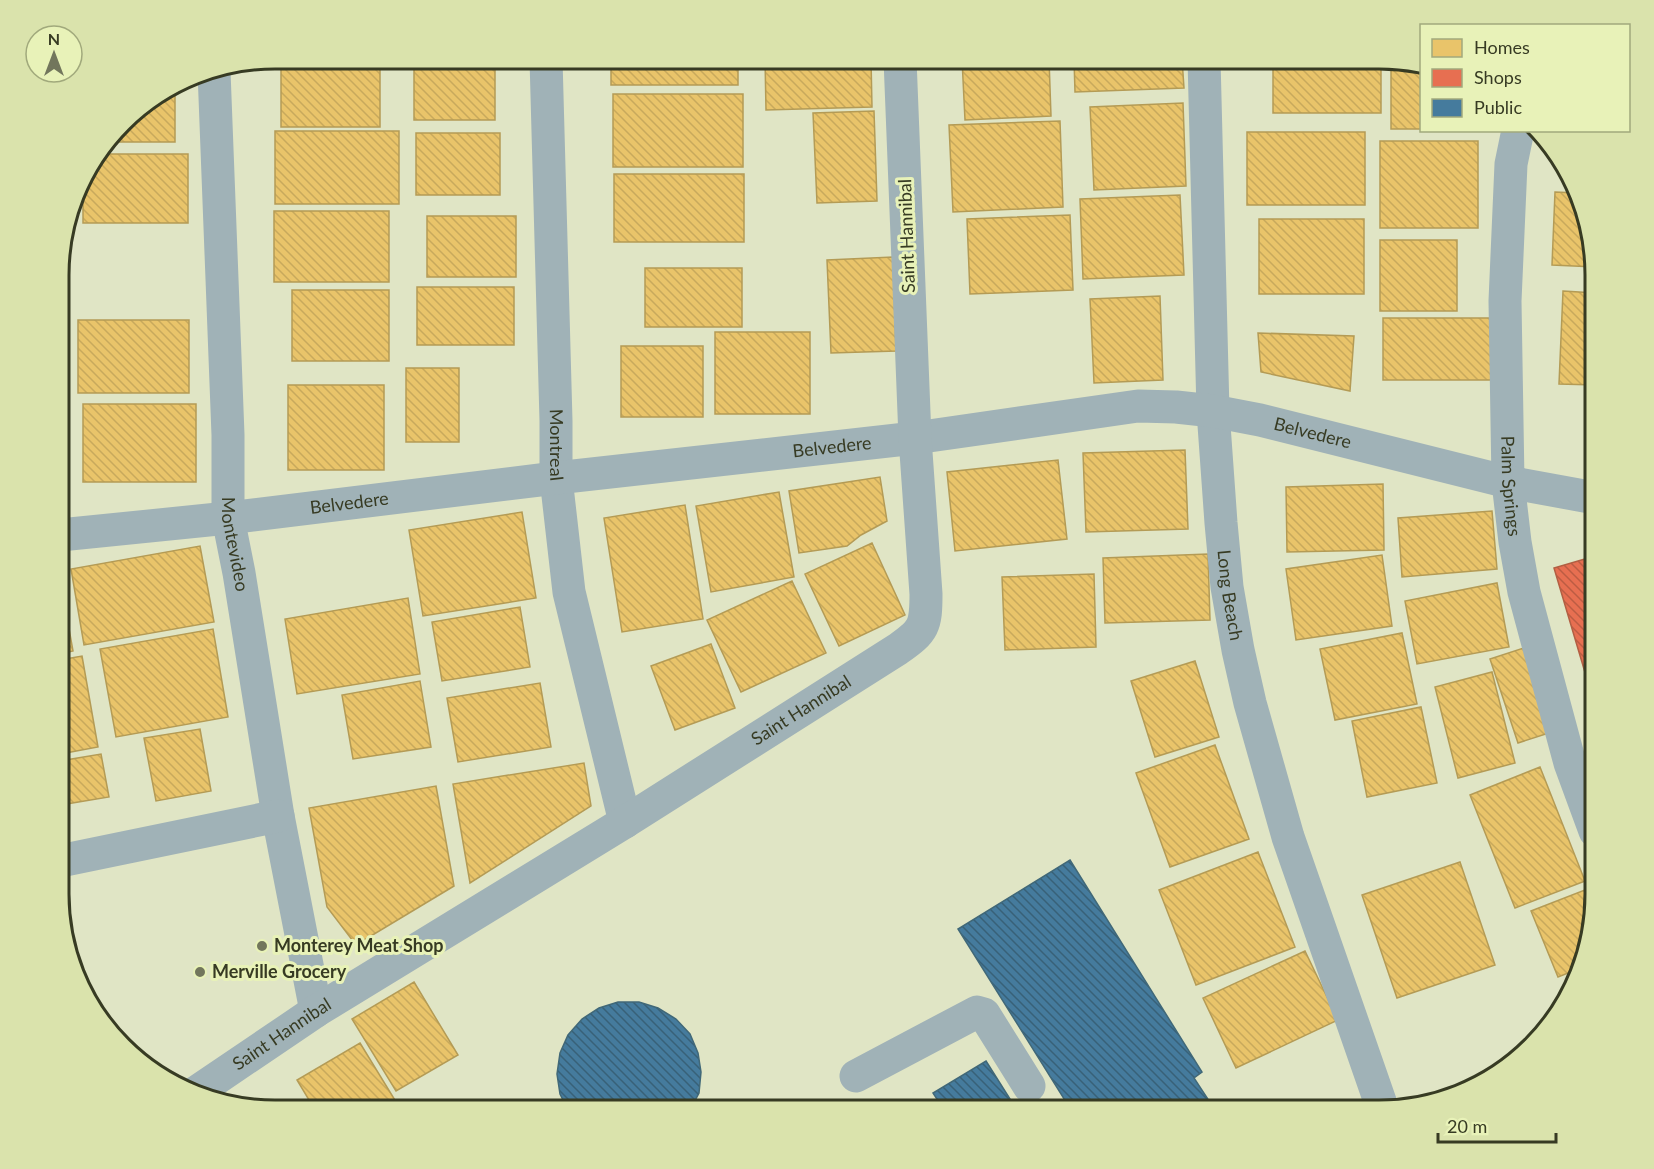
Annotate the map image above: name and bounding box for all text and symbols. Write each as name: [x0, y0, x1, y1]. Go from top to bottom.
north arrow: [24, 24, 84, 84]
legend: [1420, 24, 1630, 132]
text: N: [48, 29, 60, 48]
text: Homes: [1474, 36, 1530, 58]
text: Shops: [1474, 66, 1522, 88]
text: Public: [1474, 96, 1522, 118]
street label: Saint Hannibal: [893, 179, 919, 293]
street label: Montreal: [546, 409, 568, 482]
street label: Belvedere: [1272, 412, 1354, 452]
street label: Belvedere: [791, 431, 872, 462]
street label: Palm Springs: [1497, 435, 1526, 538]
street label: Belvedere: [309, 487, 390, 518]
street label: Montevideo: [217, 497, 254, 593]
street label: Long Beach: [1214, 549, 1248, 642]
street label: Saint Hannibal: [747, 670, 855, 749]
place label: Monterey Meat Shop: [274, 934, 443, 956]
marker: Monterey Meat Shop: [255, 939, 269, 953]
place label: Merville Grocery: [212, 960, 347, 982]
marker: Merville Grocery: [193, 965, 207, 979]
street label: Saint Hannibal: [228, 992, 335, 1074]
scale bar: [1438, 1106, 1556, 1144]
text: 20 m: [1447, 1115, 1487, 1137]

